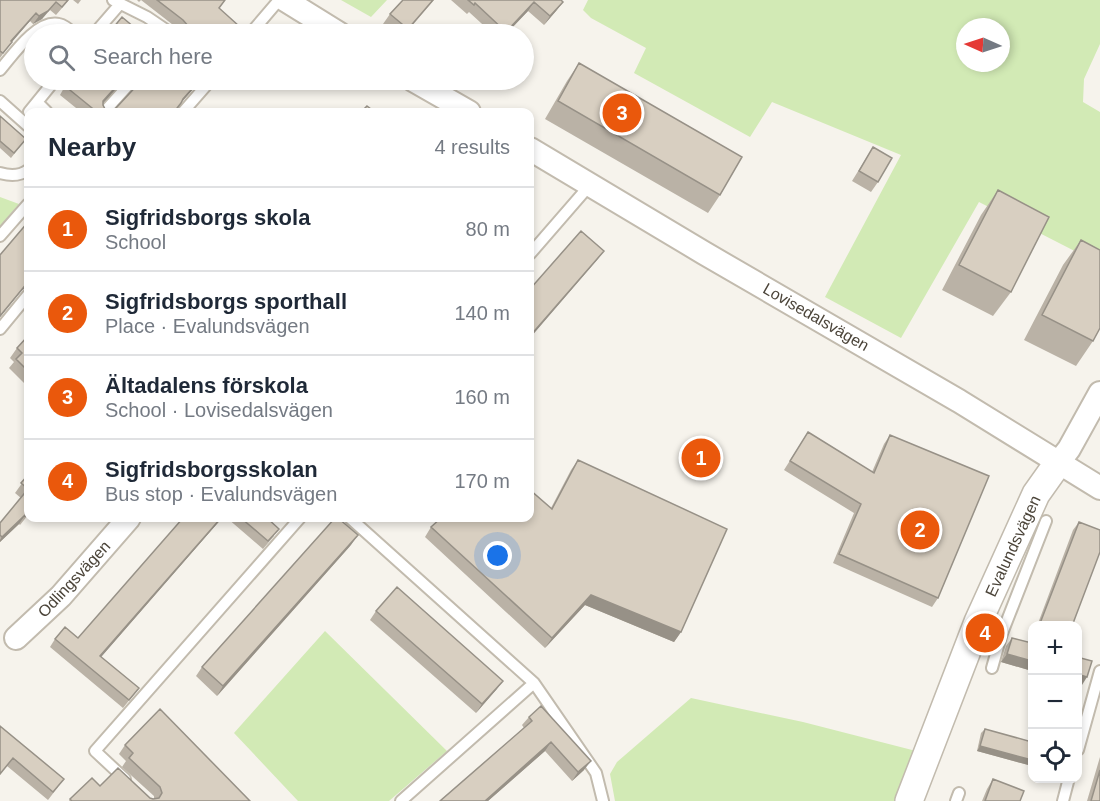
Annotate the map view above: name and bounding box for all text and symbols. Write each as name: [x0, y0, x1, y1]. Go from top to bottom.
north arrow: [956, 18, 1010, 72]
search box: [24, 24, 534, 90]
icon: search: [45, 41, 78, 74]
text: Search here: [93, 44, 213, 69]
pin: 3: [602, 90, 642, 136]
text: Nearby: [48, 132, 136, 162]
text: 4 results: [434, 136, 510, 158]
text: Sigfridsborgs skola: [105, 205, 310, 230]
text: 1: [62, 218, 73, 240]
text: 80 m: [466, 218, 510, 240]
text: School: [105, 231, 166, 253]
street label: Lovisedalsvägen: [760, 280, 872, 354]
text: Sigfridsborgs sporthall: [105, 289, 347, 314]
text: 2: [62, 302, 73, 324]
text: 140 m: [454, 302, 510, 324]
text: Place · Evalundsvägen: [105, 315, 310, 337]
text: Ältadalens förskola: [105, 373, 308, 398]
text: 3: [62, 386, 73, 408]
text: 160 m: [454, 386, 510, 408]
text: School · Lovisedalsvägen: [105, 399, 333, 421]
pin: 1: [682, 436, 720, 480]
text: Sigfridsborgsskolan: [105, 457, 318, 482]
text: 4: [62, 470, 73, 492]
text: 170 m: [454, 470, 510, 492]
text: Bus stop · Evalundsvägen: [105, 483, 337, 505]
street label: Evalundsvägen: [982, 493, 1044, 599]
pin: 2: [900, 508, 940, 552]
street label: Odlingsvägen: [34, 537, 114, 621]
your location: [483, 541, 512, 570]
pin: 4: [966, 610, 1004, 656]
map controls: [1028, 621, 1082, 783]
button: +: [1028, 621, 1082, 675]
button: −: [1028, 675, 1082, 729]
button: locate: [1028, 729, 1082, 783]

